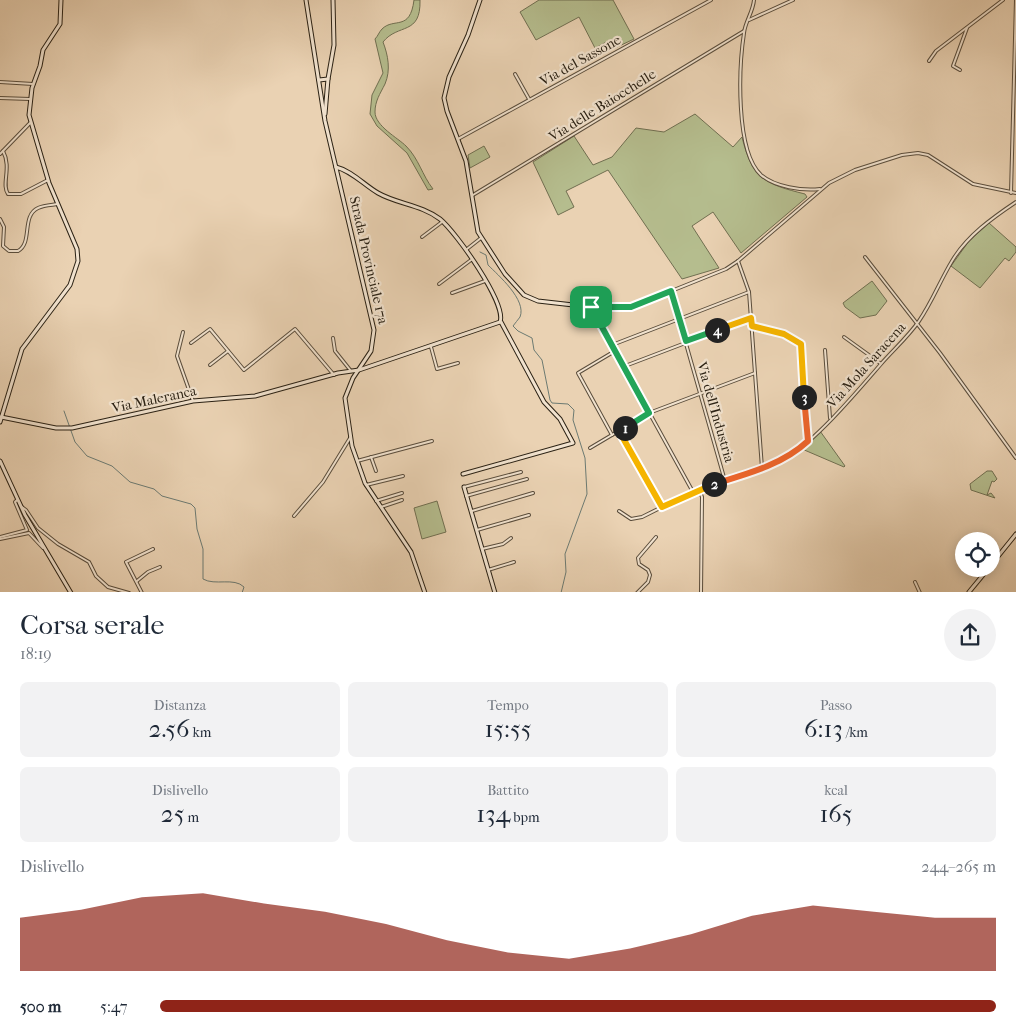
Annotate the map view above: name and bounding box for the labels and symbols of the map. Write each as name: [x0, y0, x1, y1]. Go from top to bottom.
street label: Via del Sassone: [536, 31, 624, 90]
street label: Via delle Baiocchelle: [545, 66, 659, 146]
street label: Strada Provinciale 17a: [346, 194, 392, 326]
pin: [570, 286, 612, 328]
pin: 4: [704, 318, 730, 342]
street label: Via Mola Saracena: [823, 319, 910, 412]
street label: Via dell'Industria: [693, 359, 738, 465]
street label: Via Maleranca: [109, 382, 198, 417]
pin: 3: [792, 384, 816, 410]
pin: 1: [612, 416, 638, 440]
pin: 2: [702, 472, 726, 496]

